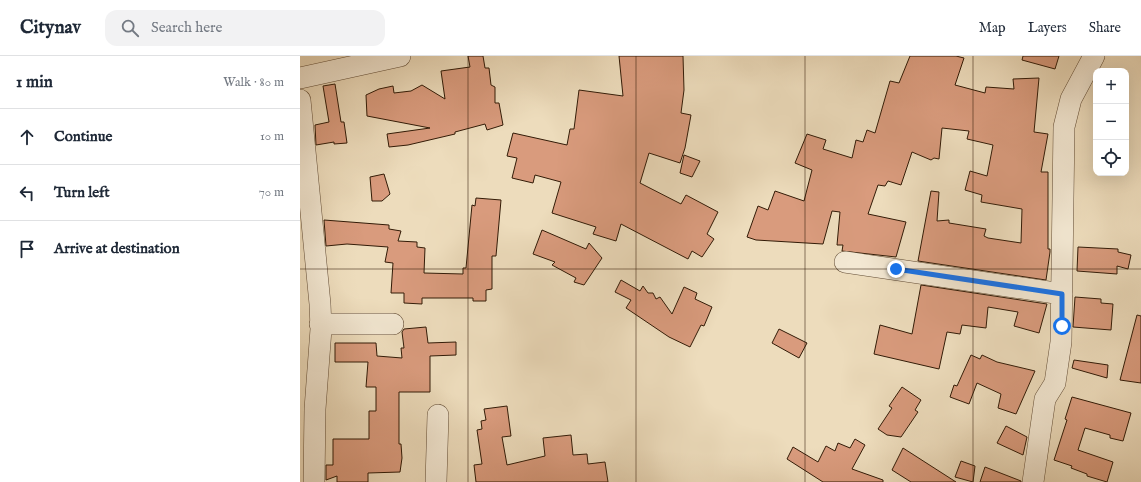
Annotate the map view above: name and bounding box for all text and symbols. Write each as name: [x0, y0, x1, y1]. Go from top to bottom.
search box: [105, 10, 385, 46]
text: Citynav: [20, 16, 81, 40]
icon: search: [119, 17, 141, 39]
text: Search here: [151, 18, 222, 37]
text: Map: [979, 19, 1006, 37]
text: Layers: [1028, 19, 1067, 37]
text: Share: [1089, 19, 1121, 37]
map controls: [1093, 68, 1129, 176]
button: +: [1093, 68, 1129, 104]
text: 1 min: [16, 72, 53, 93]
text: Walk · 80 m: [223, 74, 284, 91]
button: −: [1093, 104, 1129, 140]
icon: ahead: [16, 126, 38, 148]
text: Continue: [54, 127, 112, 146]
text: 10 m: [260, 128, 284, 145]
button: locate: [1093, 140, 1129, 176]
icon: left: [16, 182, 38, 204]
text: Turn left: [54, 183, 110, 202]
text: 70 m: [259, 184, 284, 201]
icon: arrive: [16, 238, 38, 260]
text: Arrive at destination: [54, 239, 180, 258]
route end: [887, 260, 905, 278]
route start: [1053, 317, 1071, 335]

